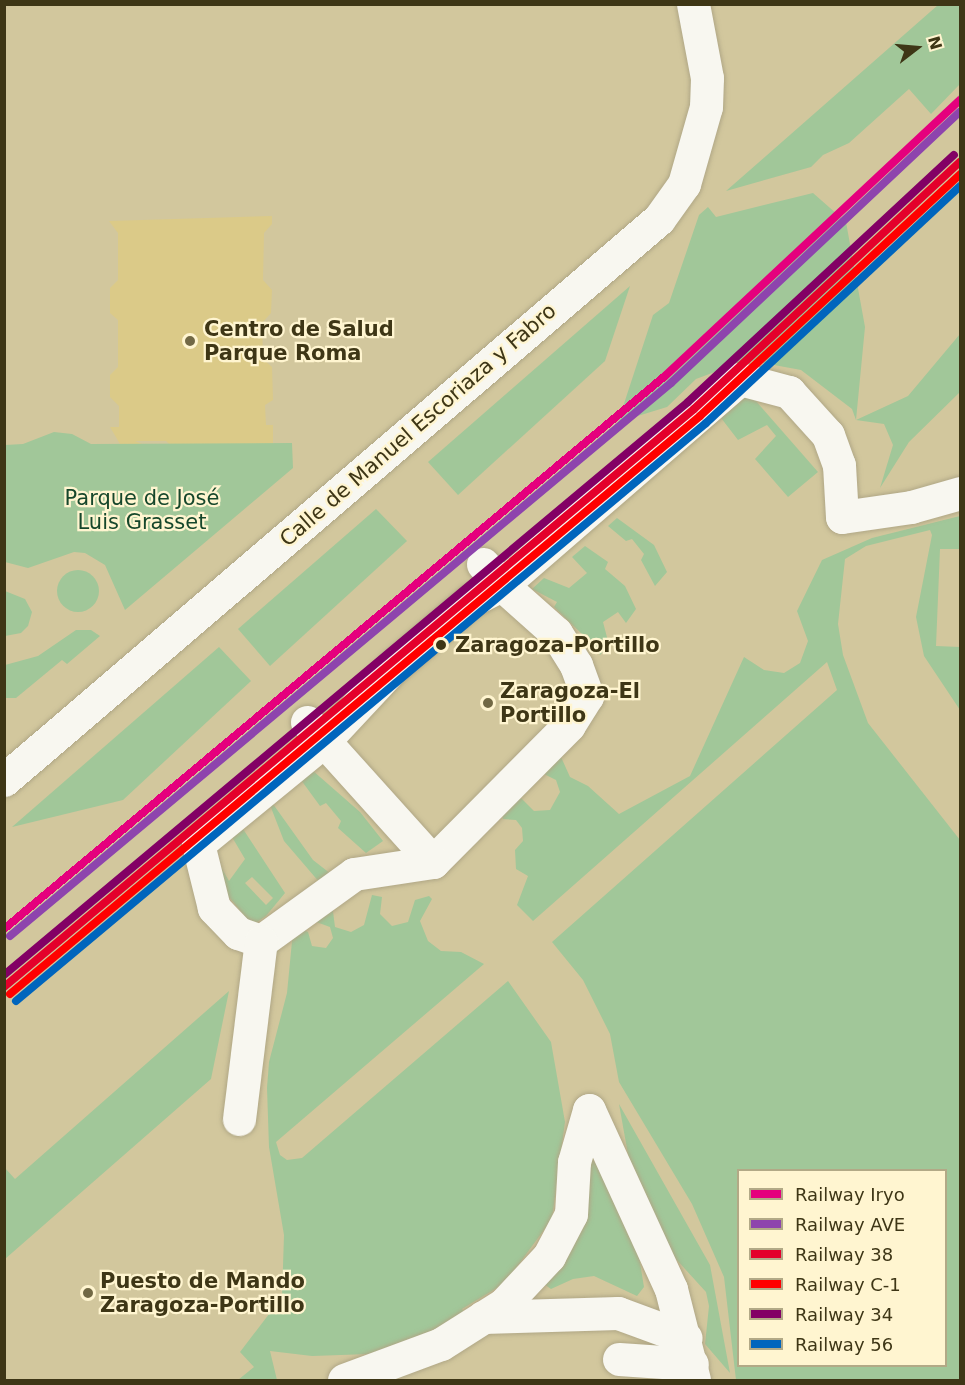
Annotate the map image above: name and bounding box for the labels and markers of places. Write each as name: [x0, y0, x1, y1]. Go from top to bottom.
place label: Centro de Salud Parque Roma: [204, 316, 394, 366]
marker: Centro de Salud Parque Roma: [181, 332, 199, 350]
place label: Zaragoza-Portillo: [455, 632, 660, 658]
marker: Zaragoza-Portillo: [432, 636, 450, 654]
place label: Zaragoza-El Portillo: [500, 678, 640, 728]
marker: Zaragoza-El Portillo: [481, 696, 495, 710]
place label: Puesto de Mando Zaragoza-Portillo: [100, 1268, 305, 1318]
marker: Puesto de Mando Zaragoza-Portillo: [81, 1286, 95, 1300]

